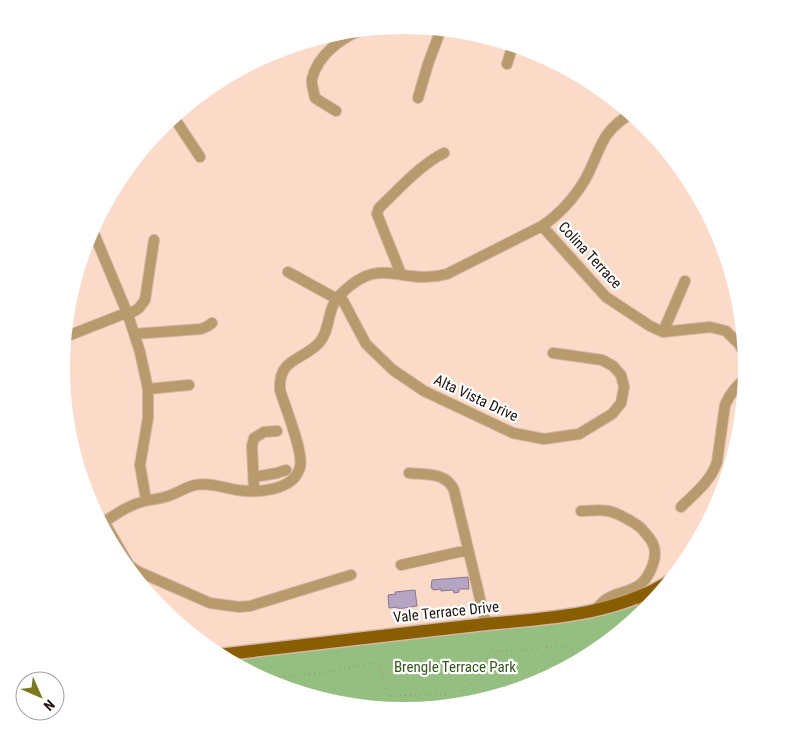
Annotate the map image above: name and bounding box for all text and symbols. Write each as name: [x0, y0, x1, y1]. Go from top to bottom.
street label: Colina Terrace: [555, 218, 625, 292]
street label: Alta Vista Drive: [431, 371, 521, 425]
street label: Vale Terrace Drive: [392, 597, 500, 627]
park label: Brengle Terrace Park: [394, 658, 516, 676]
north arrow: [15, 671, 65, 721]
text: N: [41, 697, 58, 714]

